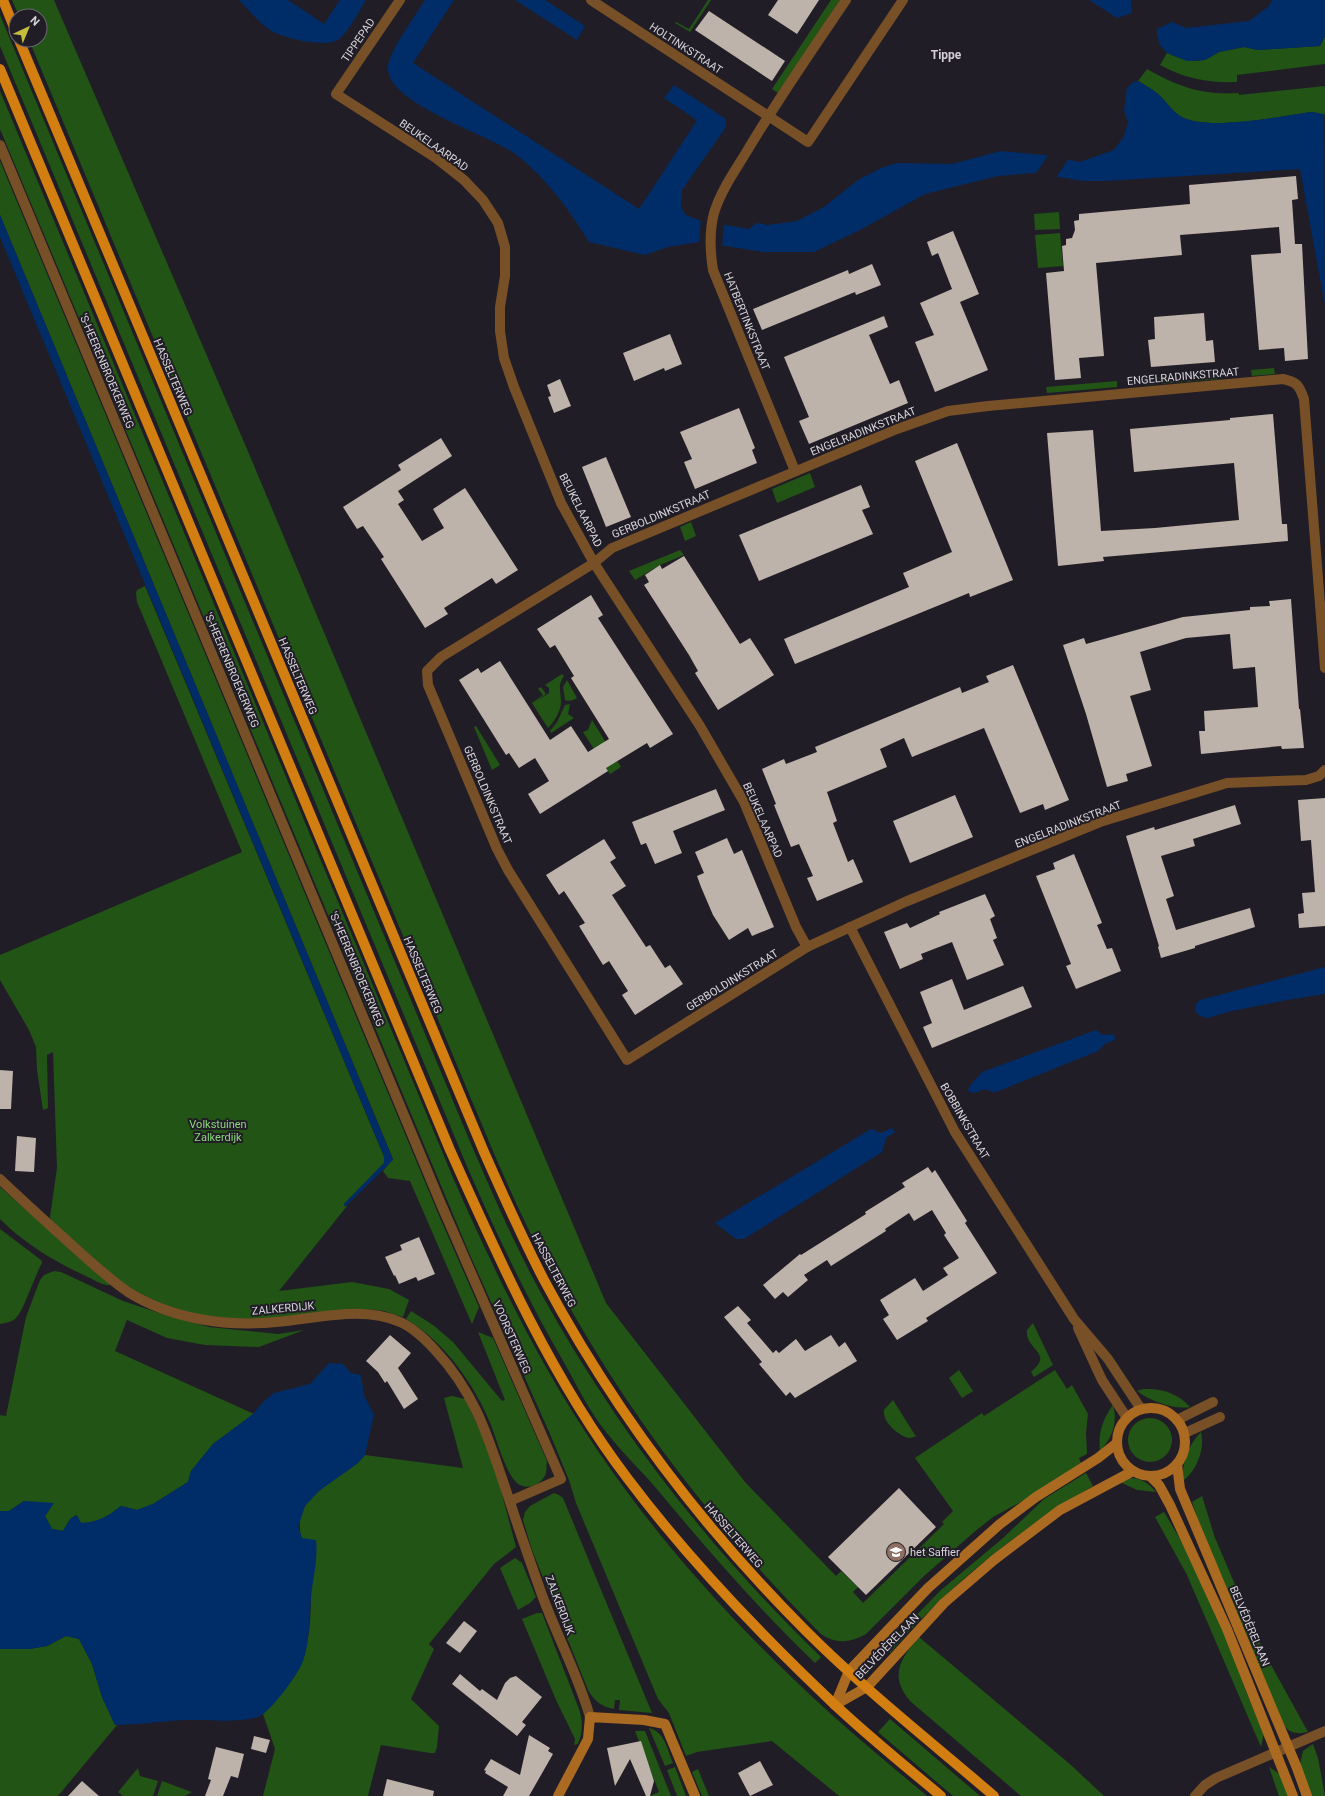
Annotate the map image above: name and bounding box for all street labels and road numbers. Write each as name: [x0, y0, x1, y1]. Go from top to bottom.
street label: TIPPEPAD: [339, 16, 378, 65]
street label: HOLTINKSTRAAT: [647, 20, 725, 77]
street label: BEUKELAARPAD: [397, 117, 471, 174]
street label: HATBERTINKSTRAAT: [721, 270, 772, 373]
street label: 'S-HEERENBROEKERWEG: [76, 312, 137, 431]
street label: HASSELTERWEG: [151, 337, 195, 417]
street label: ENGELRADINKSTRAAT: [1126, 365, 1240, 388]
street label: ENGELRADINKSTRAAT: [808, 404, 918, 459]
street label: BEUKELAARPAD: [556, 471, 605, 549]
street label: GERBOLDINKSTRAAT: [610, 488, 713, 541]
street label: 'S-HEERENBROEKERWEG: [201, 611, 262, 730]
street label: HASSELTERWEG: [276, 636, 320, 716]
street label: GERBOLDINKSTRAAT: [461, 744, 514, 847]
street label: BEUKELAARPAD: [740, 780, 785, 860]
street label: ENGELRADINKSTRAAT: [1013, 798, 1124, 851]
street label: 'S-HEERENBROEKERWEG: [326, 910, 387, 1029]
street label: HASSELTERWEG: [401, 935, 445, 1015]
street label: GERBOLDINKSTRAAT: [684, 947, 781, 1014]
street label: BOBBINKSTRAAT: [937, 1081, 992, 1162]
street label: HASSELTERWEG: [529, 1231, 579, 1309]
street label: ZALKERDIJK: [251, 1299, 315, 1318]
street label: VOORSTERWEG: [490, 1299, 533, 1376]
street label: HASSELTERWEG: [702, 1500, 765, 1571]
street label: ZALKERDIJK: [542, 1574, 577, 1637]
street label: BELVÉDÈRELAAN: [1227, 1584, 1272, 1668]
street label: BELVÉDÈRELAAN: [853, 1611, 922, 1682]

